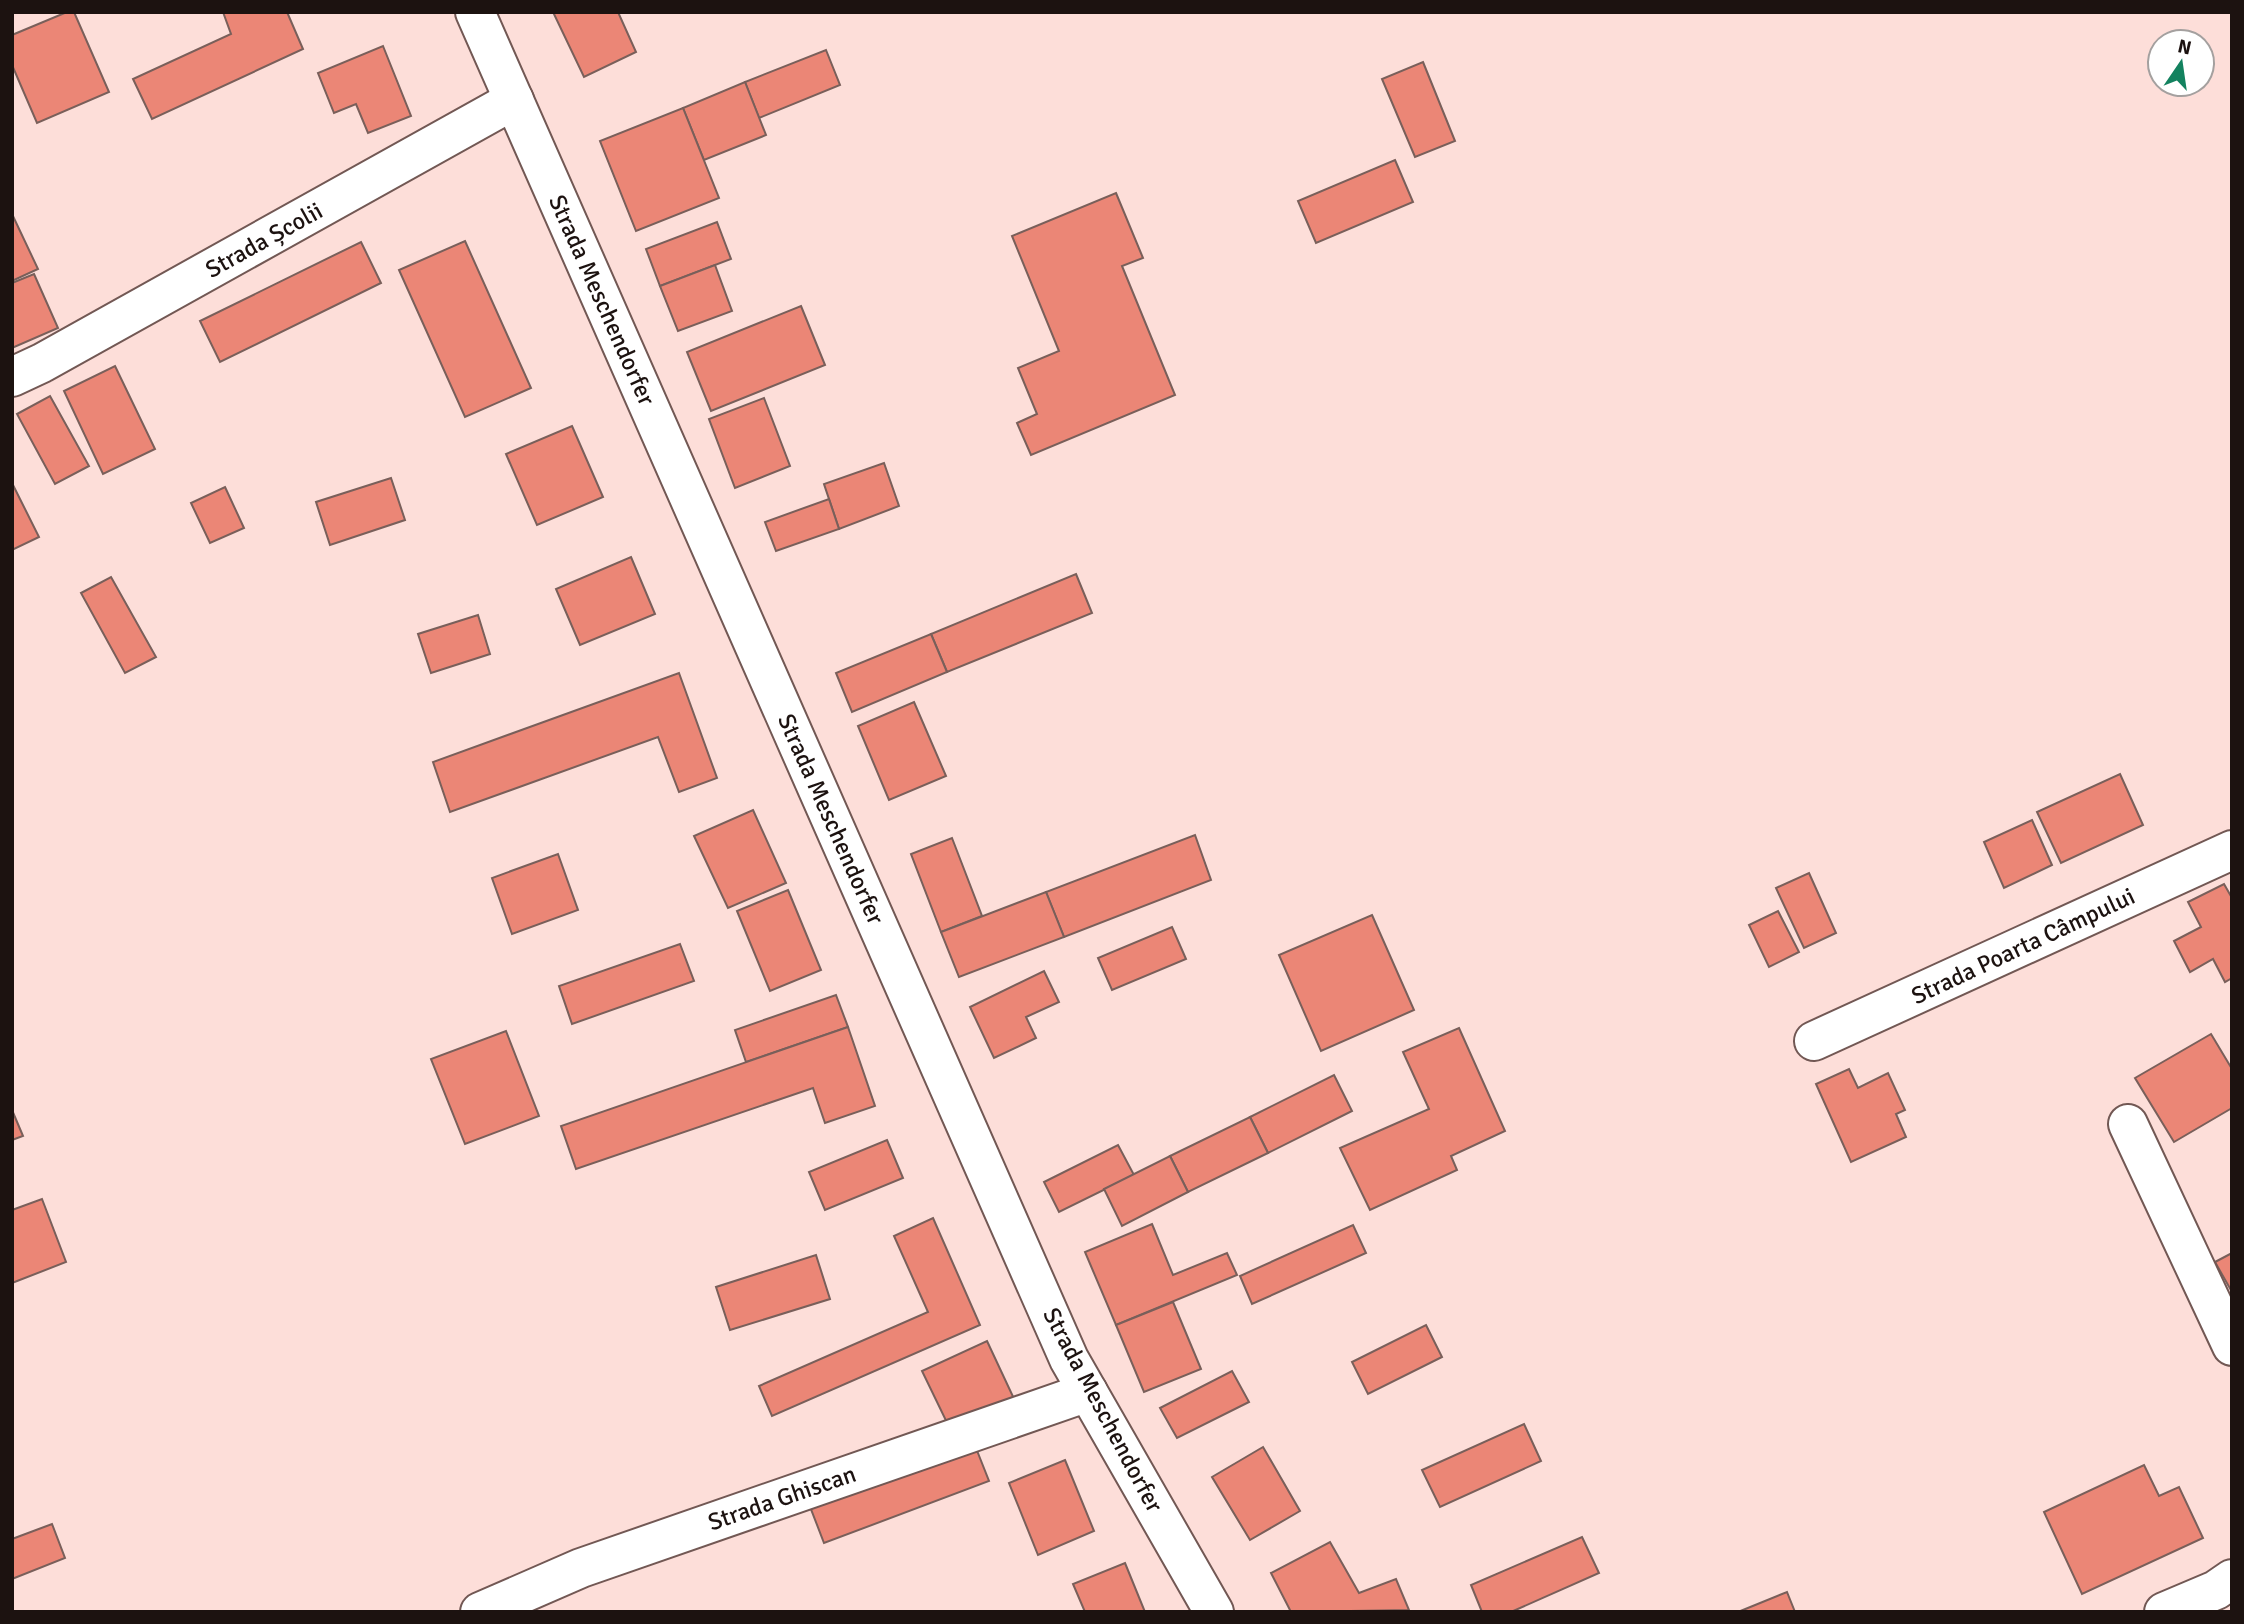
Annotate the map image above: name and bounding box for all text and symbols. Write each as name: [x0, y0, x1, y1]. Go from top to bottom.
north arrow: [2146, 28, 2216, 98]
text: N: [2175, 34, 2194, 61]
street label: Strada Meschendorfer: [542, 190, 662, 410]
street label: Strada Școlii: [200, 195, 328, 285]
street label: Strada Meschendorfer: [771, 709, 891, 929]
street label: Strada Poarta Câmpului: [1906, 881, 2140, 1011]
street label: Strada Meschendorfer: [1036, 1303, 1170, 1518]
street label: Strada Ghiscan: [704, 1459, 860, 1537]

